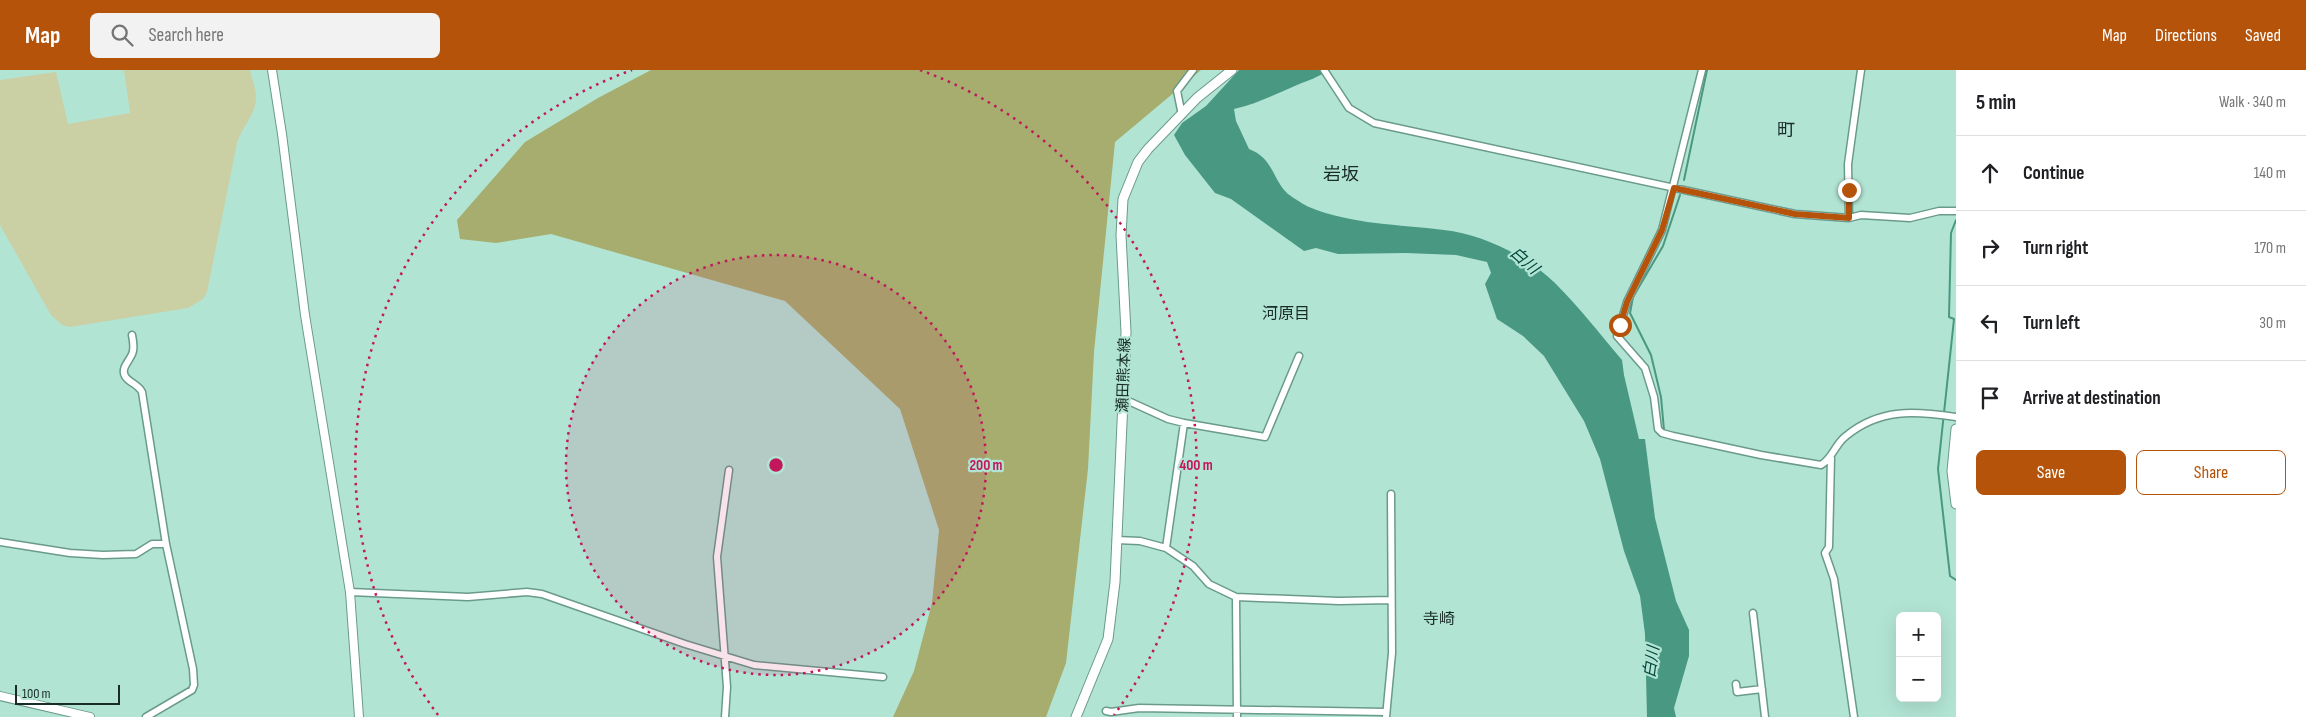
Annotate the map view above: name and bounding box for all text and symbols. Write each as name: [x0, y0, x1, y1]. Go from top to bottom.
search box: [90, 13, 440, 58]
text: Map: [25, 21, 60, 50]
icon: search: [108, 21, 136, 49]
text: Search here: [148, 24, 224, 47]
text: Map: [2102, 25, 2127, 46]
text: Directions: [2155, 25, 2217, 46]
text: Saved: [2245, 25, 2281, 46]
text: 5 min: [1976, 90, 2016, 115]
text: Walk · 340 m: [2219, 93, 2286, 112]
district label: 町: [1777, 120, 1795, 141]
icon: ahead: [1976, 159, 2004, 187]
text: Continue: [2023, 162, 2084, 185]
district label: 岩坂: [1323, 164, 1359, 185]
text: 140 m: [2254, 164, 2286, 183]
route end: [1838, 179, 1861, 202]
icon: right: [1976, 234, 2004, 262]
text: Turn right: [2023, 237, 2088, 260]
text: 170 m: [2254, 239, 2286, 258]
water label: 白川: [1506, 243, 1544, 280]
district label: 河原目: [1262, 305, 1310, 324]
icon: left: [1976, 309, 2004, 337]
text: Turn left: [2023, 312, 2080, 335]
route start: [1609, 314, 1632, 337]
text: 30 m: [2259, 314, 2286, 333]
street label: 瀬田熊本線: [1113, 337, 1135, 413]
icon: arrive: [1976, 384, 2004, 412]
text: Arrive at destination: [2023, 387, 2161, 410]
button: Save: [1976, 450, 2126, 495]
button: Share: [2136, 450, 2286, 495]
centre of rings: [767, 456, 785, 474]
text: 200 m: [969, 456, 1003, 475]
text: 400 m: [1179, 456, 1213, 475]
district label: 寺崎: [1423, 610, 1455, 629]
map controls: [1896, 612, 1941, 702]
button: +: [1896, 612, 1941, 657]
water label: 白川: [1640, 643, 1664, 679]
button: −: [1896, 657, 1941, 702]
scale bar: [15, 682, 120, 705]
text: 100 m: [22, 685, 51, 702]

